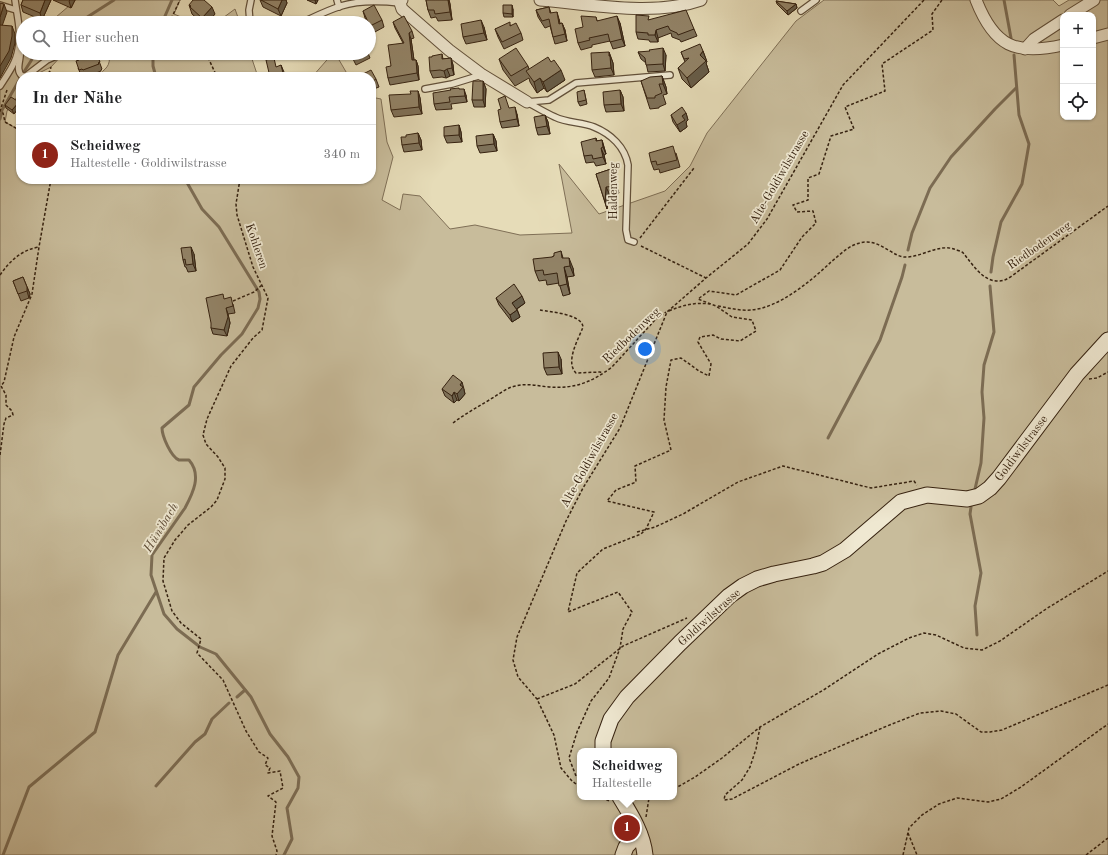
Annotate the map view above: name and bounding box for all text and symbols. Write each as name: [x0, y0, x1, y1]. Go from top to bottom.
map controls: [1060, 12, 1096, 120]
button: +: [1060, 12, 1096, 48]
search box: [16, 16, 376, 60]
icon: search: [30, 27, 52, 49]
text: Hier suchen: [62, 31, 139, 46]
button: −: [1060, 48, 1096, 84]
button: locate: [1060, 84, 1096, 120]
text: In der Nähe: [32, 90, 122, 107]
street label: Alte-Goldiwilstrasse: [748, 128, 812, 226]
text: Scheidweg: [70, 139, 141, 154]
text: 1: [41, 148, 49, 161]
text: 340 m: [323, 148, 360, 161]
text: Haltestelle · Goldiwilstrasse: [70, 157, 227, 170]
street label: Haldenweg: [608, 162, 620, 220]
street label: Riedbodenweg: [1006, 219, 1074, 272]
street label: Kohleren: [243, 222, 270, 271]
street label: Riedbodenweg: [601, 305, 663, 366]
your location: [635, 339, 655, 359]
street label: Alte-Goldiwilstrasse: [559, 411, 621, 510]
street label: Goldiwilstrasse: [993, 413, 1051, 484]
water label: Hünibach: [141, 501, 181, 556]
street label: Goldiwilstrasse: [676, 586, 744, 649]
popup: [577, 748, 677, 800]
text: Scheidweg: [592, 759, 662, 774]
text: Haltestelle: [592, 777, 652, 790]
pin: 1: [614, 813, 640, 843]

